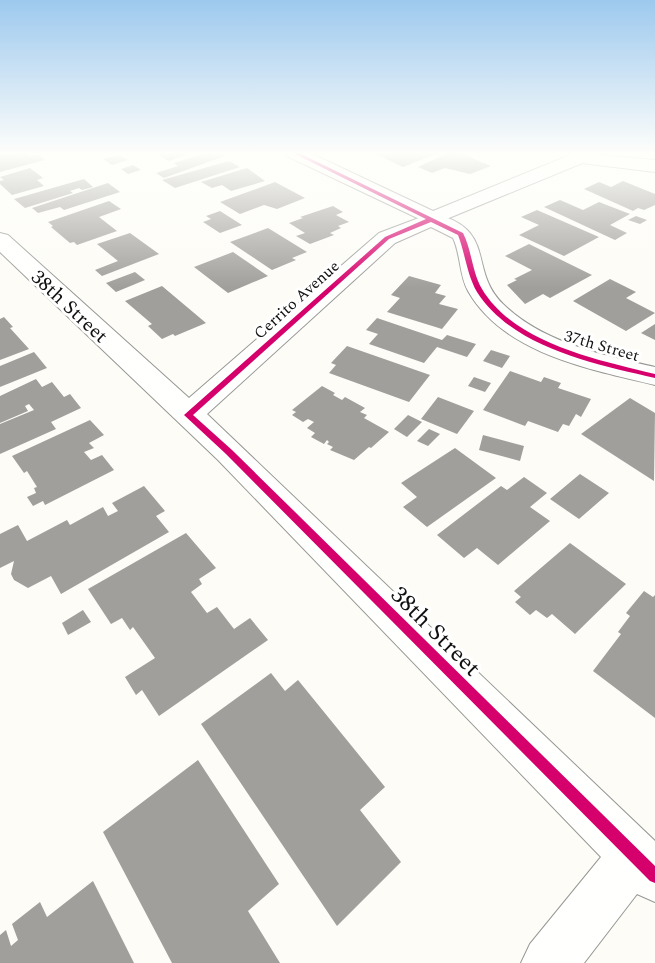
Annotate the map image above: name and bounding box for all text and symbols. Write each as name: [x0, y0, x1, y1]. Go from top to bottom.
street label: Cerrito Avenue: [248, 255, 345, 345]
street label: 38th Street: [24, 263, 115, 351]
street label: 37th Street: [561, 324, 642, 368]
street label: 38th Street: [382, 578, 489, 685]

